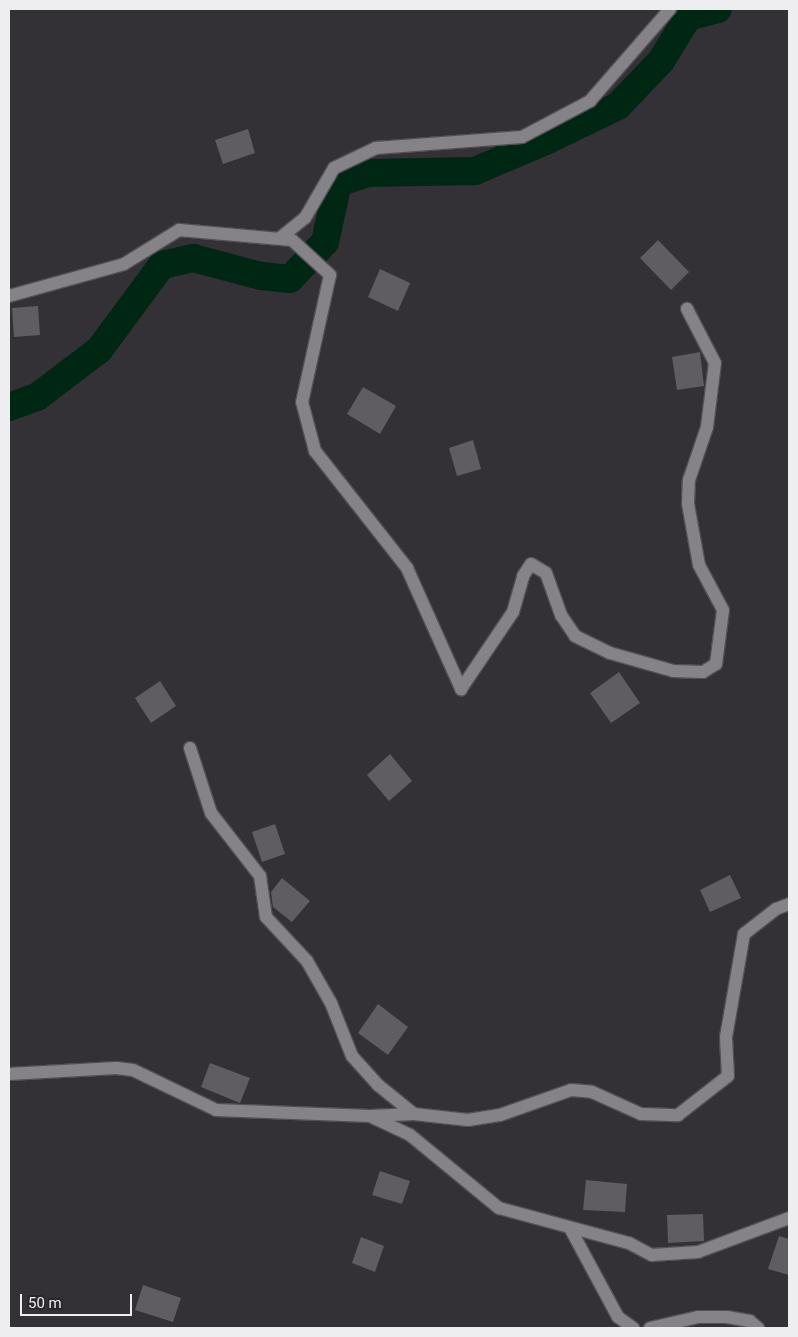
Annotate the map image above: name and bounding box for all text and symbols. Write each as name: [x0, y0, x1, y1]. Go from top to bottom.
scale bar: [22, 1284, 135, 1316]
text: 50 m: [28, 1294, 62, 1312]

